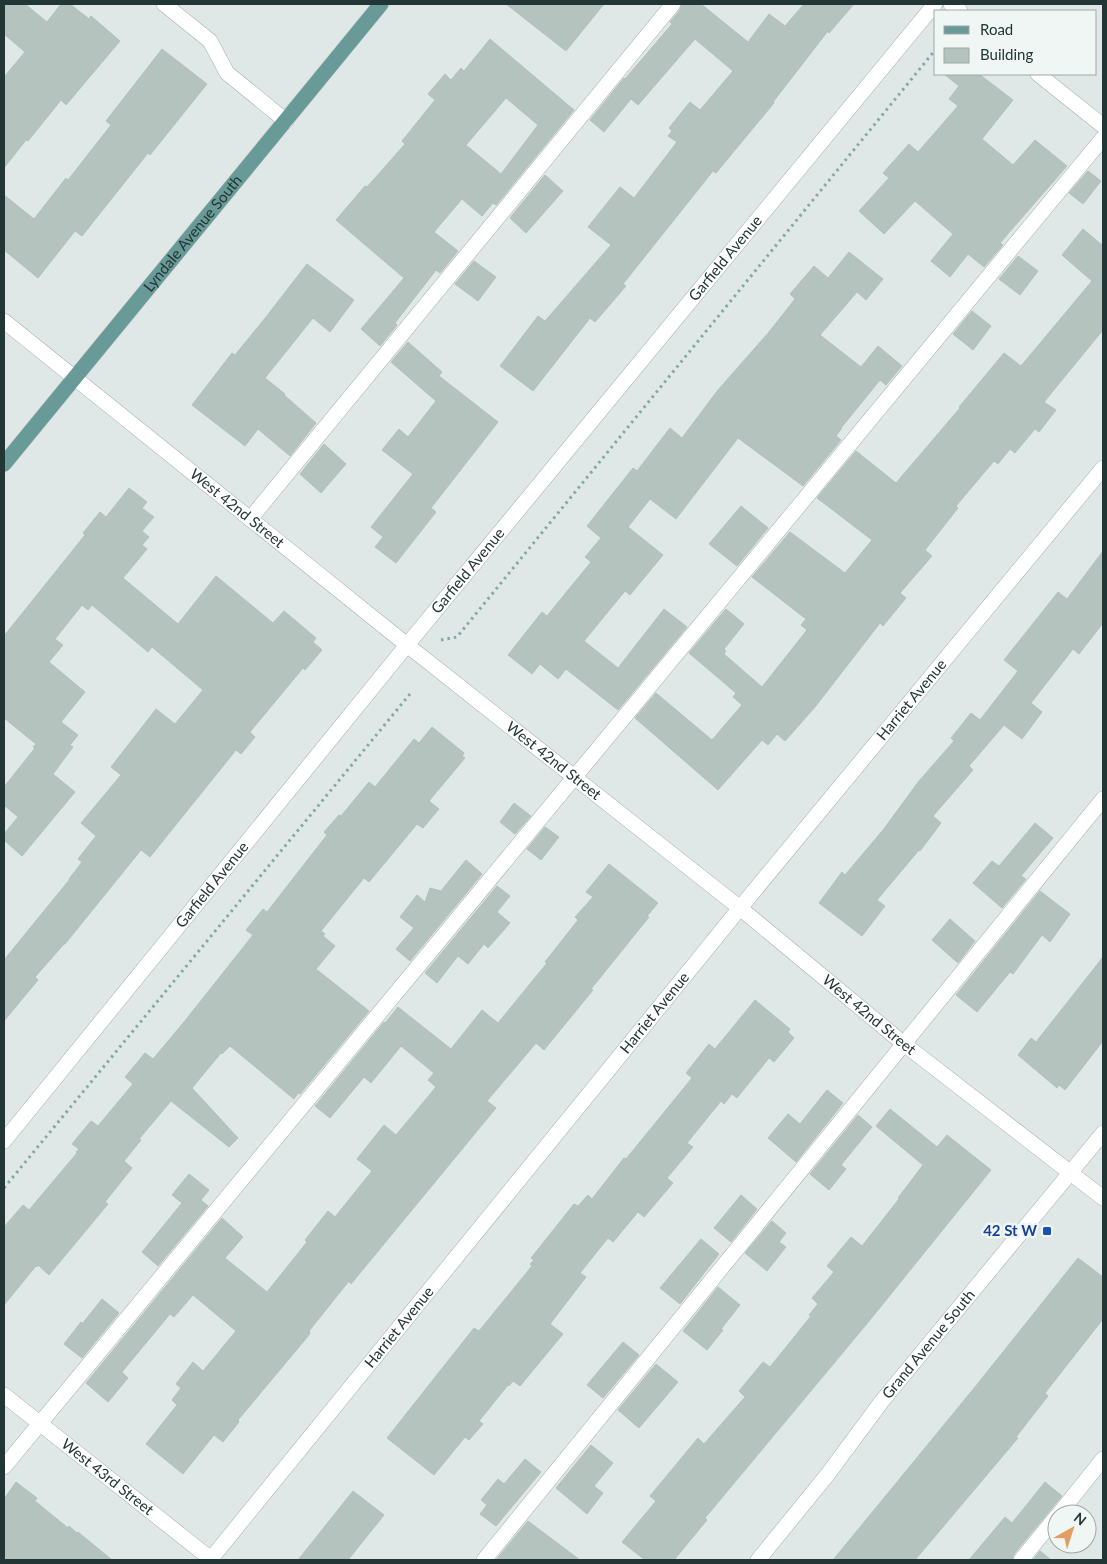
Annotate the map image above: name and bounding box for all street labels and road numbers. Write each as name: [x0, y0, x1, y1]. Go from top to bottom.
street label: Lyndale Avenue South: [139, 171, 245, 295]
street label: Garfield Avenue: [684, 211, 765, 304]
street label: West 42nd Street: [187, 464, 289, 551]
street label: Garfield Avenue: [427, 524, 508, 617]
street label: Harriet Avenue: [872, 655, 950, 743]
street label: West 42nd Street: [503, 717, 606, 803]
street label: Garfield Avenue: [171, 838, 252, 931]
street label: Harriet Avenue: [616, 968, 692, 1057]
street label: West 42nd Street: [819, 970, 920, 1058]
street label: Harriet Avenue: [360, 1282, 437, 1371]
street label: Grand Avenue South: [878, 1286, 978, 1402]
street label: West 43rd Street: [58, 1434, 158, 1519]

